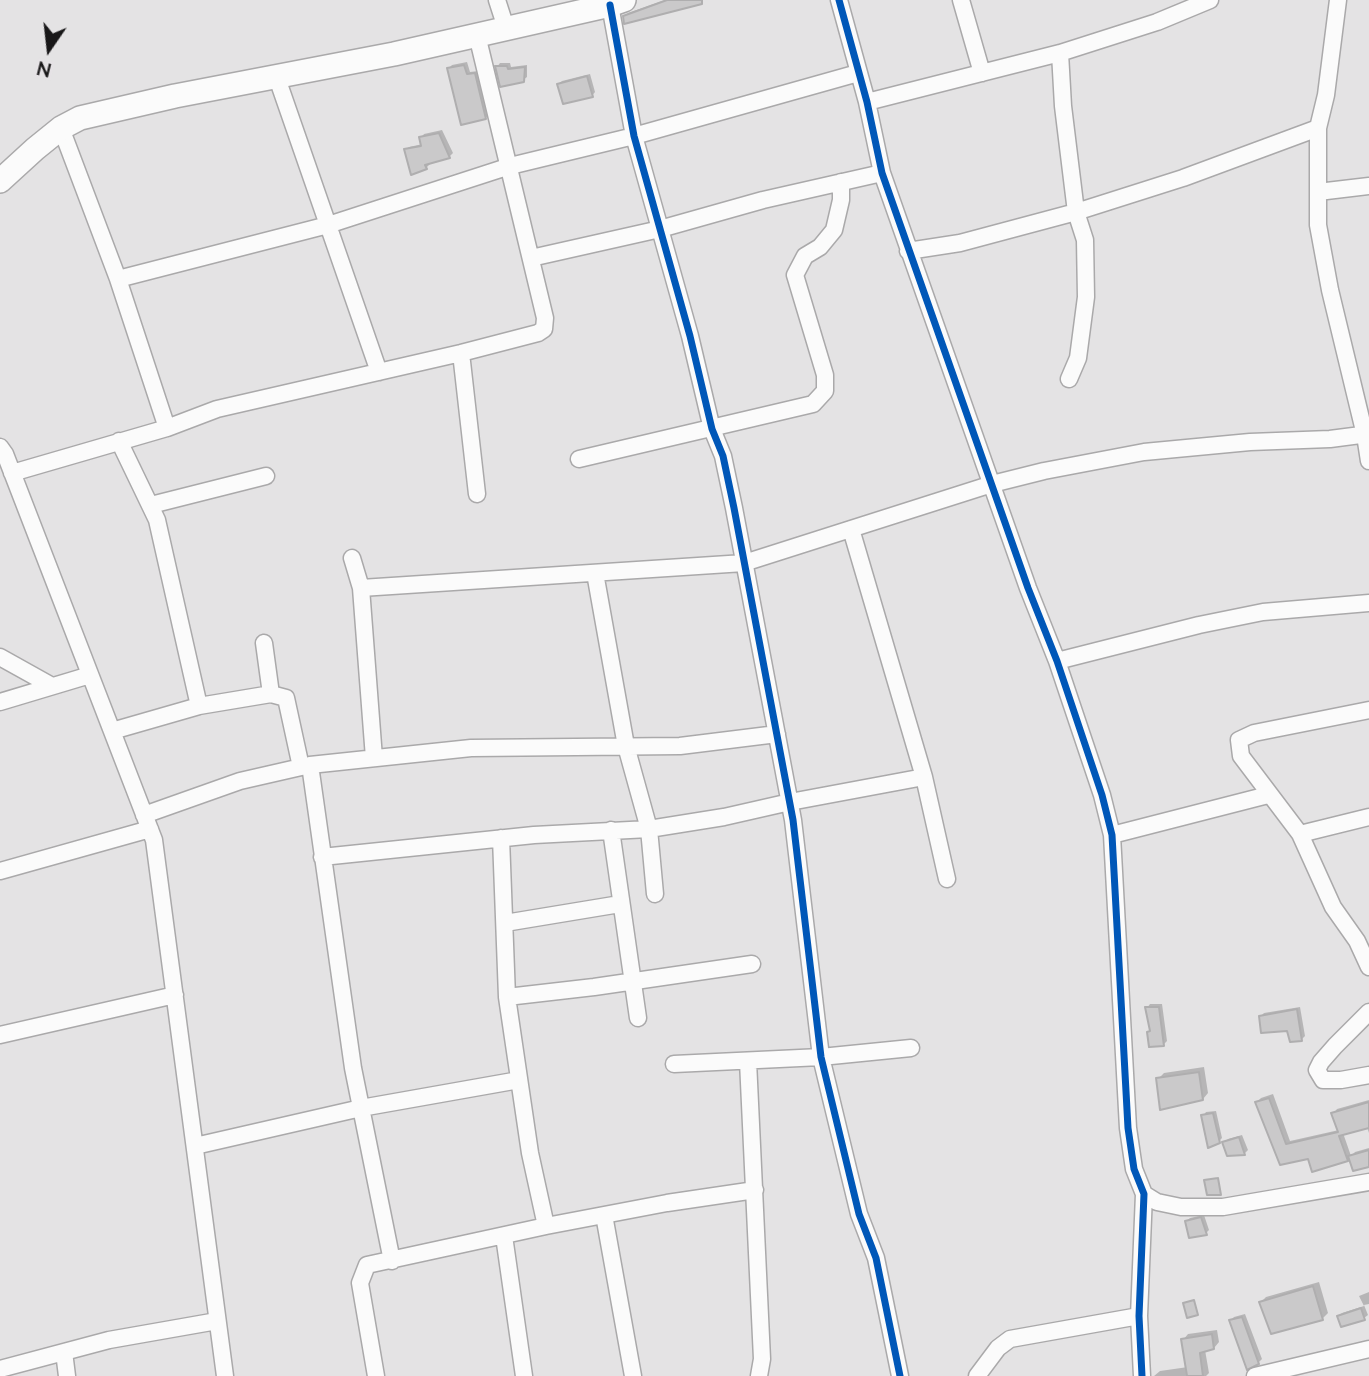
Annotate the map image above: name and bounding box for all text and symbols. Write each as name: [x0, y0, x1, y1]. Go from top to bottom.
north arrow: [14, 14, 84, 84]
text: N: [34, 56, 54, 83]

